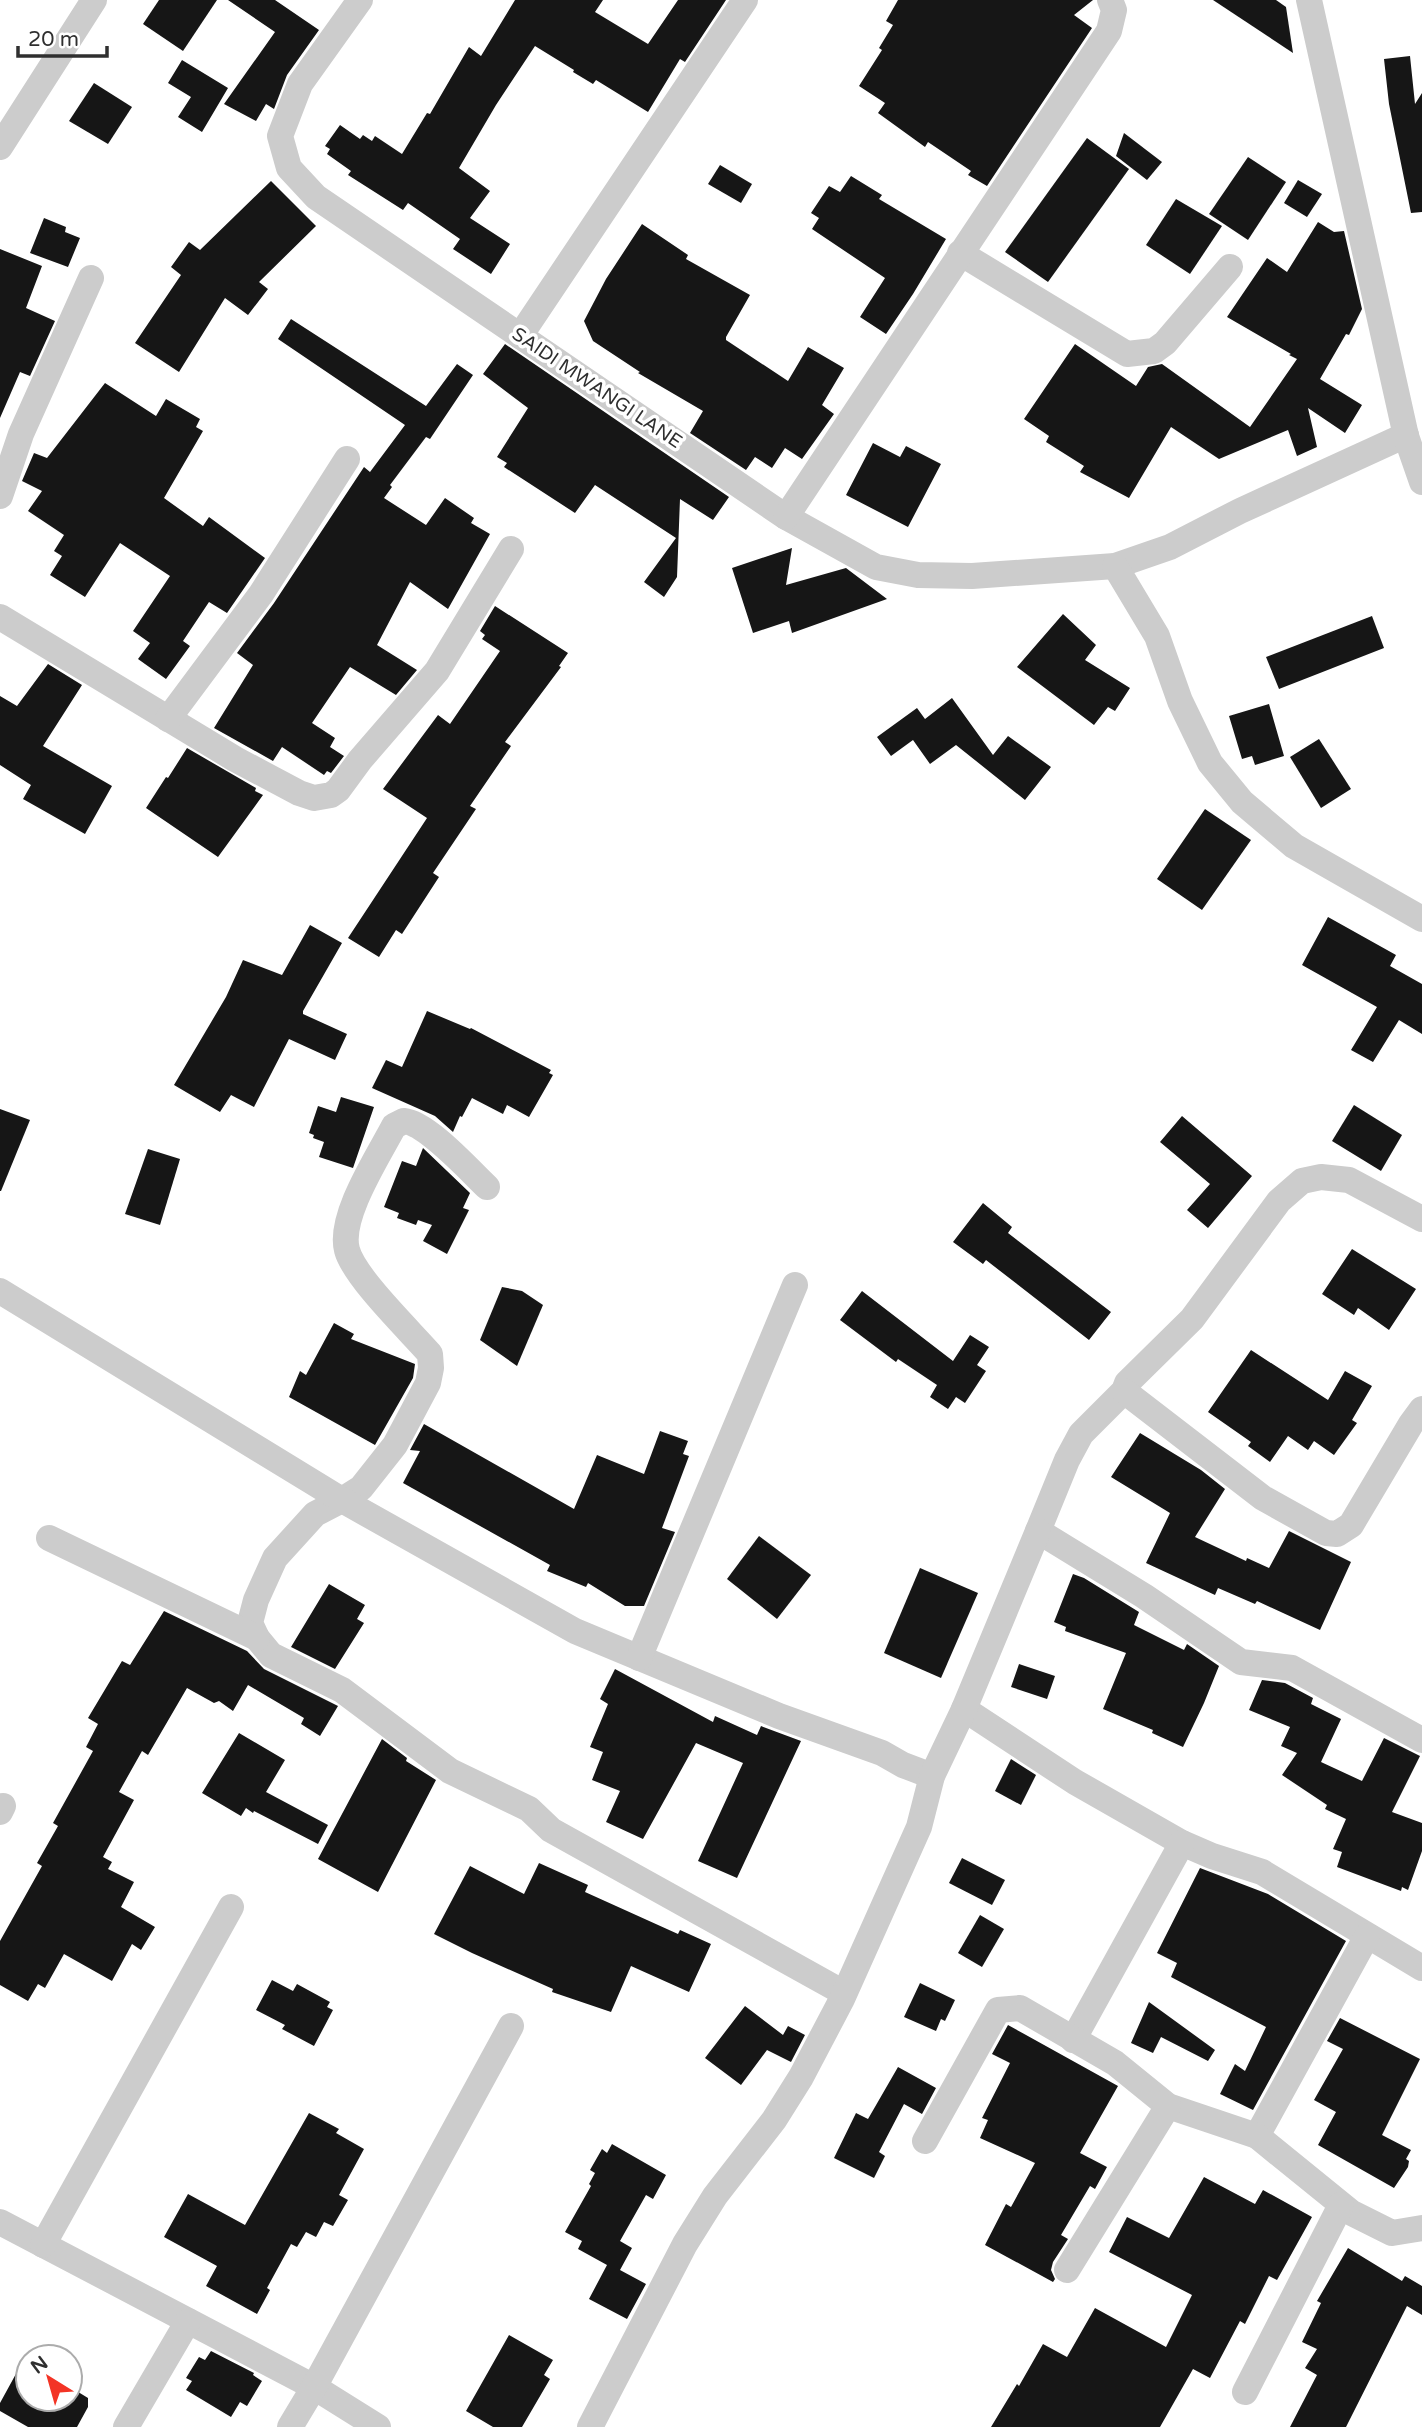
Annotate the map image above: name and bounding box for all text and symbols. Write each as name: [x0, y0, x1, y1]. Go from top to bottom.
scale bar: [18, 14, 107, 58]
text: 20 m: [28, 27, 79, 52]
street label: SAIDI MWANGI LANE: [508, 323, 686, 453]
north arrow: [14, 2343, 84, 2413]
text: N: [27, 2352, 52, 2379]

